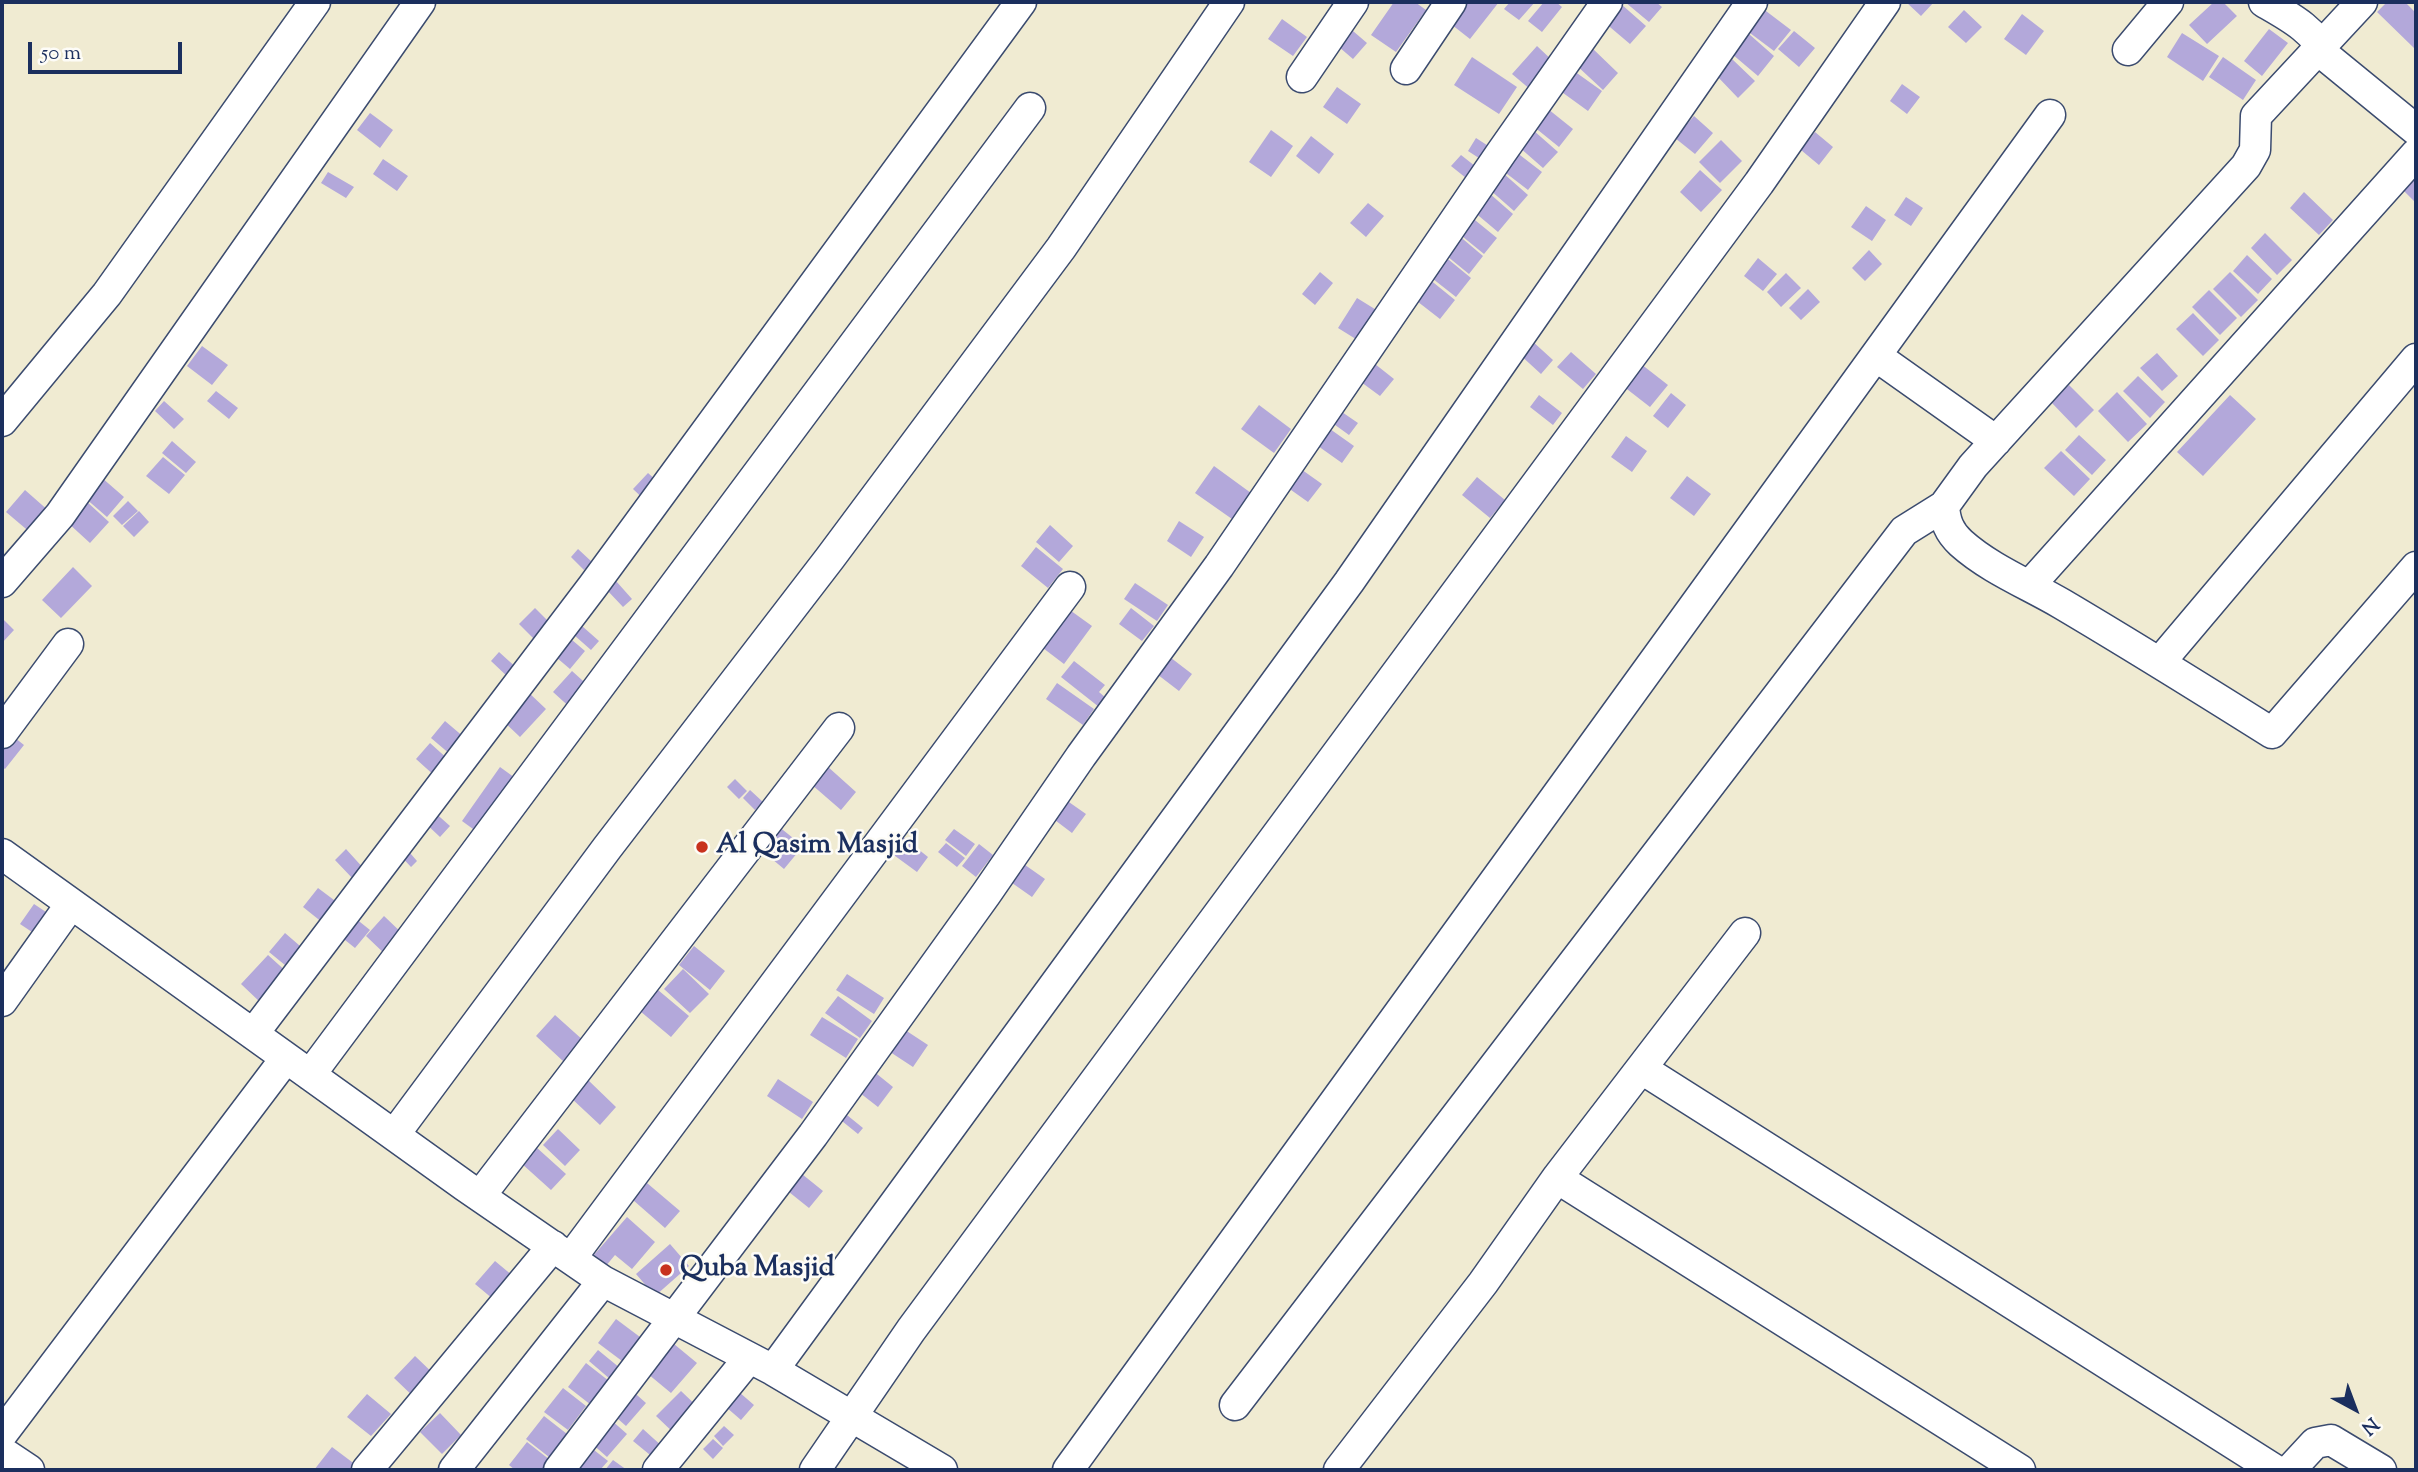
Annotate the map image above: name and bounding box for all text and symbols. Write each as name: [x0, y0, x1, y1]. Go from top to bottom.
scale bar: [32, 28, 186, 72]
text: 50 m: [41, 39, 81, 69]
place label: Al Qasim Masjid: [716, 830, 918, 864]
marker: Al Qasim Masjid: [694, 839, 710, 855]
place label: Quba Masjid: [680, 1253, 835, 1287]
marker: Quba Masjid: [658, 1262, 674, 1278]
north arrow: [2320, 1374, 2390, 1444]
text: N: [2355, 1410, 2384, 1440]

